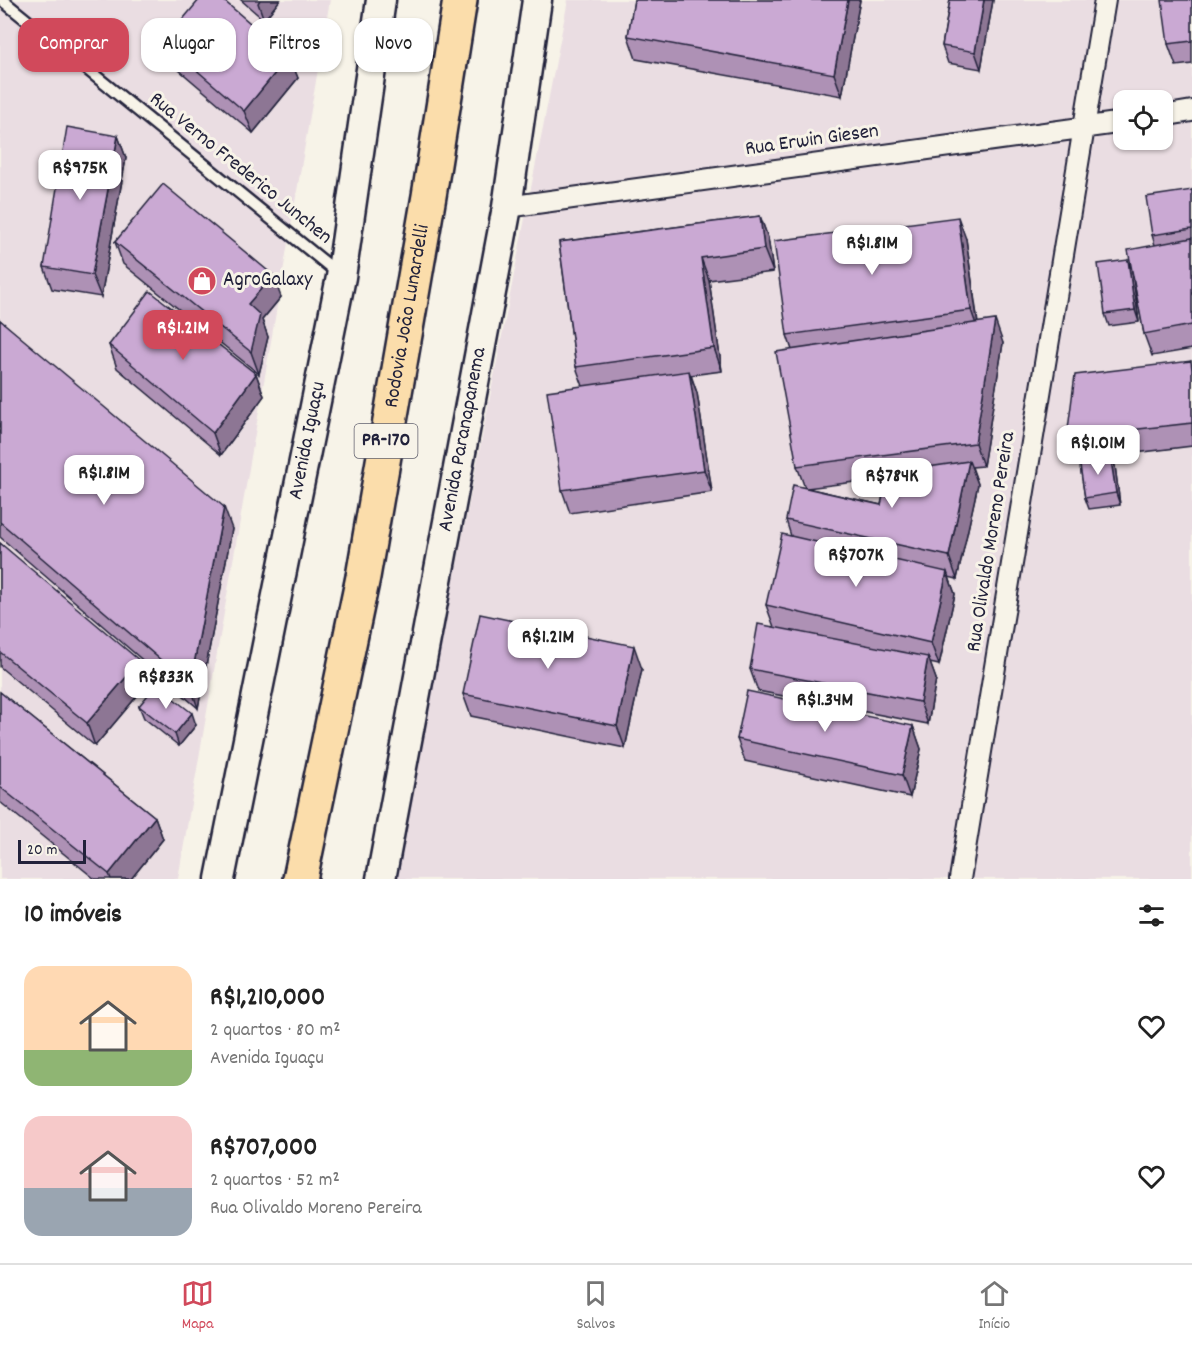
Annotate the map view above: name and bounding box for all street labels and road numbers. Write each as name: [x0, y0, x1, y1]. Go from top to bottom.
street label: Rua Verno Frederico Junchen: [142, 86, 338, 252]
street label: Rua Erwin Giesen: [743, 117, 881, 165]
street label: Rodovia João Lunardelli: [378, 222, 439, 410]
street label: Avenida Paranapanema: [431, 344, 496, 534]
street label: Avenida Iguaçu: [282, 379, 335, 502]
road number: PR-170: [354, 424, 418, 458]
street label: Rua Olivaldo Moreno Pereira: [960, 429, 1024, 654]

